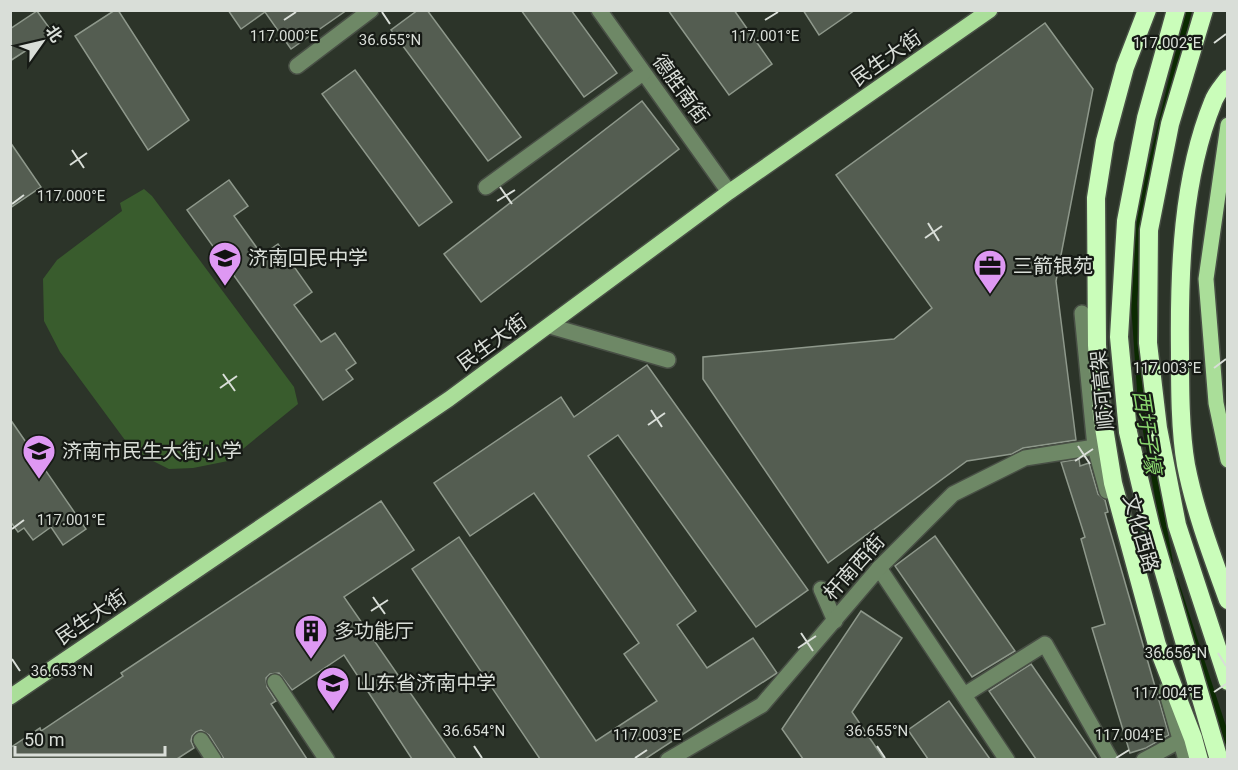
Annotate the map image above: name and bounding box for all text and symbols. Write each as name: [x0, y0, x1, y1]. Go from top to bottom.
north arrow: [12, 12, 72, 72]
text: 北: [42, 22, 66, 46]
street label: 民生大街: [846, 25, 926, 91]
text: 117.000°E: [250, 27, 319, 45]
text: 117.001°E: [731, 27, 800, 45]
text: 36.655°N: [359, 31, 421, 49]
text: 117.002°E: [1133, 34, 1202, 52]
street label: 德胜南街: [648, 50, 714, 128]
text: 117.000°E: [37, 187, 106, 205]
school or university icon: 济南回民中学: [207, 240, 243, 287]
place label: 济南回民中学: [248, 246, 368, 270]
office icon: 三箭银苑: [972, 248, 1008, 295]
place label: 三箭银苑: [1013, 254, 1093, 278]
street label: 民生大街: [453, 309, 531, 375]
street label: 顺河高架: [1086, 349, 1118, 431]
text: 117.003°E: [1133, 359, 1202, 377]
water label: 西圩子壕: [1129, 389, 1166, 479]
school or university icon: 济南市民生大街小学: [21, 433, 57, 480]
place label: 济南市民生大街小学: [62, 439, 242, 463]
street label: 文化西路: [1118, 491, 1164, 575]
text: 117.001°E: [37, 511, 106, 529]
street label: 杆南西街: [818, 529, 890, 605]
street label: 民生大街: [51, 585, 131, 649]
building icon: 多功能厅: [293, 613, 329, 660]
place label: 多功能厅: [334, 619, 414, 643]
text: 36.656°N: [1145, 644, 1207, 662]
text: 36.653°N: [31, 662, 93, 680]
school or university icon: 山东省济南中学: [315, 665, 351, 712]
place label: 山东省济南中学: [356, 671, 496, 695]
text: 117.004°E: [1133, 684, 1202, 702]
scale bar: [15, 719, 165, 757]
text: 36.654°N: [443, 722, 505, 740]
text: 36.655°N: [846, 722, 908, 740]
text: 117.003°E: [613, 726, 682, 744]
text: 117.004°E: [1095, 726, 1164, 744]
text: 50 m: [24, 729, 64, 750]

